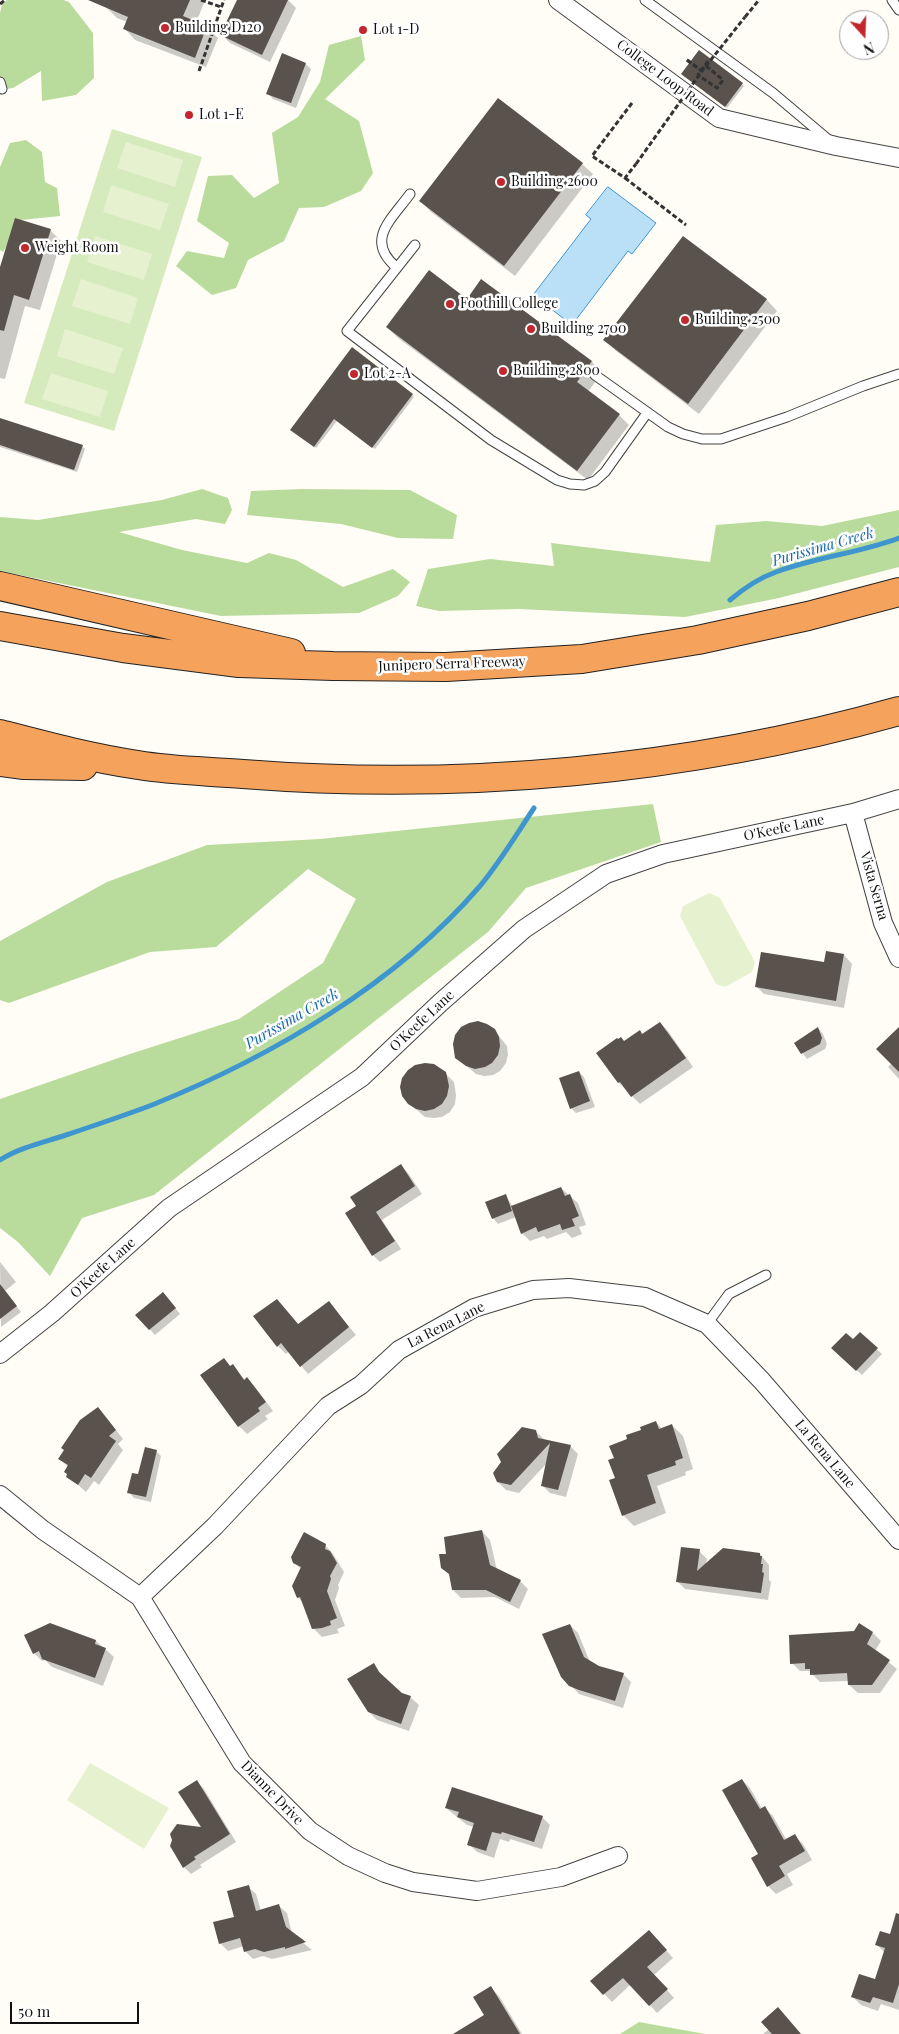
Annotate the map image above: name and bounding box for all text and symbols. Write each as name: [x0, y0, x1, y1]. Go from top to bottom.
north arrow: [839, 10, 889, 60]
place label: Building D120: [175, 20, 262, 36]
marker: Building D120: [159, 22, 171, 34]
place label: Lot 1-D: [373, 22, 419, 38]
marker: Lot 1-D: [357, 24, 369, 36]
street label: College Loop Road: [613, 36, 717, 120]
text: N: [861, 38, 877, 59]
place label: Lot 1-E: [199, 107, 244, 123]
marker: Lot 1-E: [183, 109, 195, 121]
place label: Building 2600: [511, 174, 598, 190]
marker: Building 2600: [495, 176, 507, 188]
place label: Weight Room: [35, 240, 119, 256]
marker: Weight Room: [19, 242, 31, 254]
place label: Foothill College: [460, 296, 558, 312]
marker: Foothill College: [444, 298, 456, 310]
place label: Building 2500: [695, 312, 780, 328]
marker: Building 2500: [679, 314, 691, 326]
place label: Building 2700: [541, 321, 626, 337]
marker: Building 2700: [525, 323, 537, 335]
place label: Building 2800: [513, 363, 600, 379]
marker: Building 2800: [497, 365, 509, 377]
place label: Lot 2-A: [364, 366, 411, 382]
marker: Lot 2-A: [348, 368, 360, 380]
water label: Purissima Creek: [770, 524, 876, 570]
street label: Junipero Serra Freeway: [378, 653, 526, 675]
street label: O'Keefe Lane: [742, 811, 826, 845]
street label: Vista Serna: [856, 850, 892, 922]
water label: Purissima Creek: [242, 985, 342, 1053]
street label: O'Keefe Lane: [386, 987, 458, 1055]
street label: O'Keefe Lane: [67, 1234, 139, 1302]
street label: La Rena Lane: [405, 1298, 487, 1352]
street label: La Rena Lane: [791, 1416, 859, 1492]
street label: Dianne Drive: [237, 1757, 307, 1829]
scale bar: [12, 1992, 141, 2024]
text: 50 m: [18, 2001, 50, 2021]

